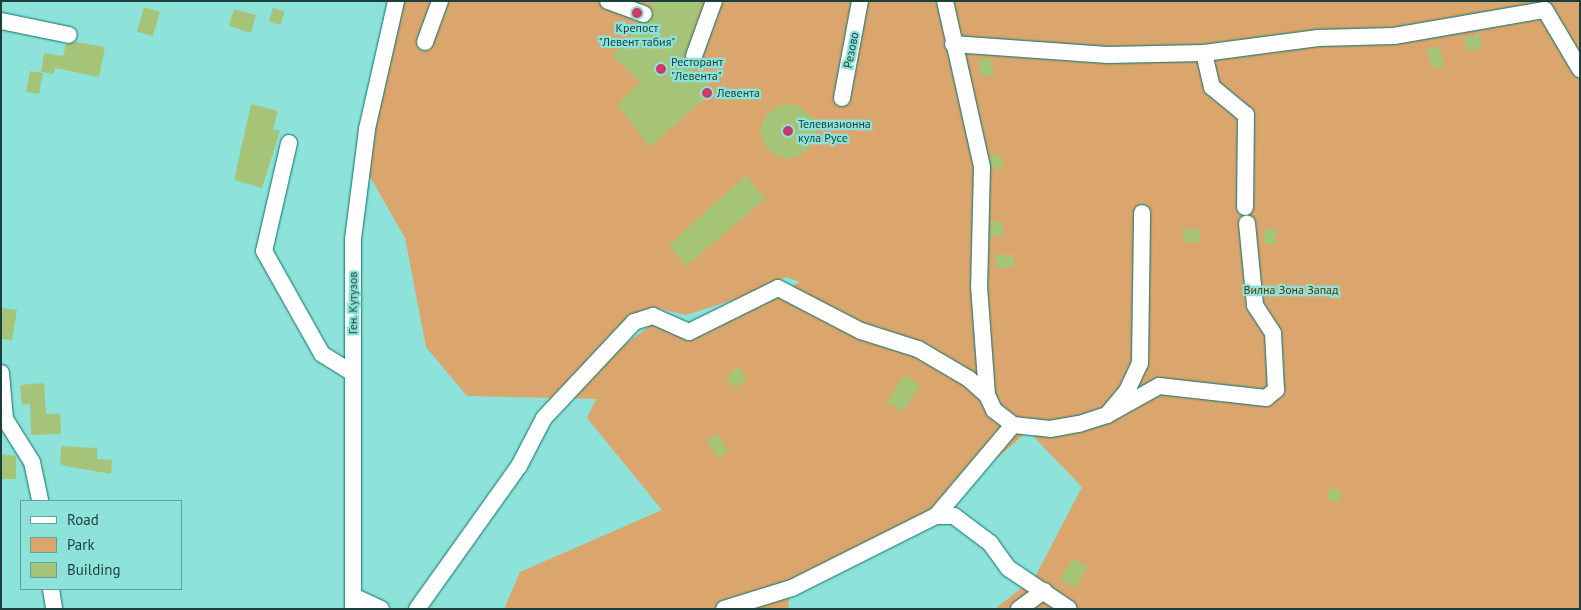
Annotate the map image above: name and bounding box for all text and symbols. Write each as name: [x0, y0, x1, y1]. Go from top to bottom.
marker: Крепост "Левент табия": [631, 7, 643, 19]
place label: Крепост "Левент табия": [598, 21, 676, 49]
street label: Резово: [840, 31, 862, 69]
place label: Ресторант "Левента": [671, 55, 723, 83]
marker: Ресторант "Левента": [655, 63, 667, 75]
place label: Левента: [717, 86, 760, 100]
marker: Левента: [701, 87, 713, 99]
place label: Телевизионна кула Русе: [798, 117, 871, 145]
marker: Телевизионна кула Русе: [782, 125, 794, 137]
street label: Ген. Кутузов: [346, 271, 360, 335]
park label: Вилна Зона Запад: [1243, 283, 1339, 297]
legend: [20, 500, 182, 590]
text: Road: [67, 510, 99, 529]
text: Park: [67, 535, 95, 554]
text: Building: [67, 560, 121, 579]

